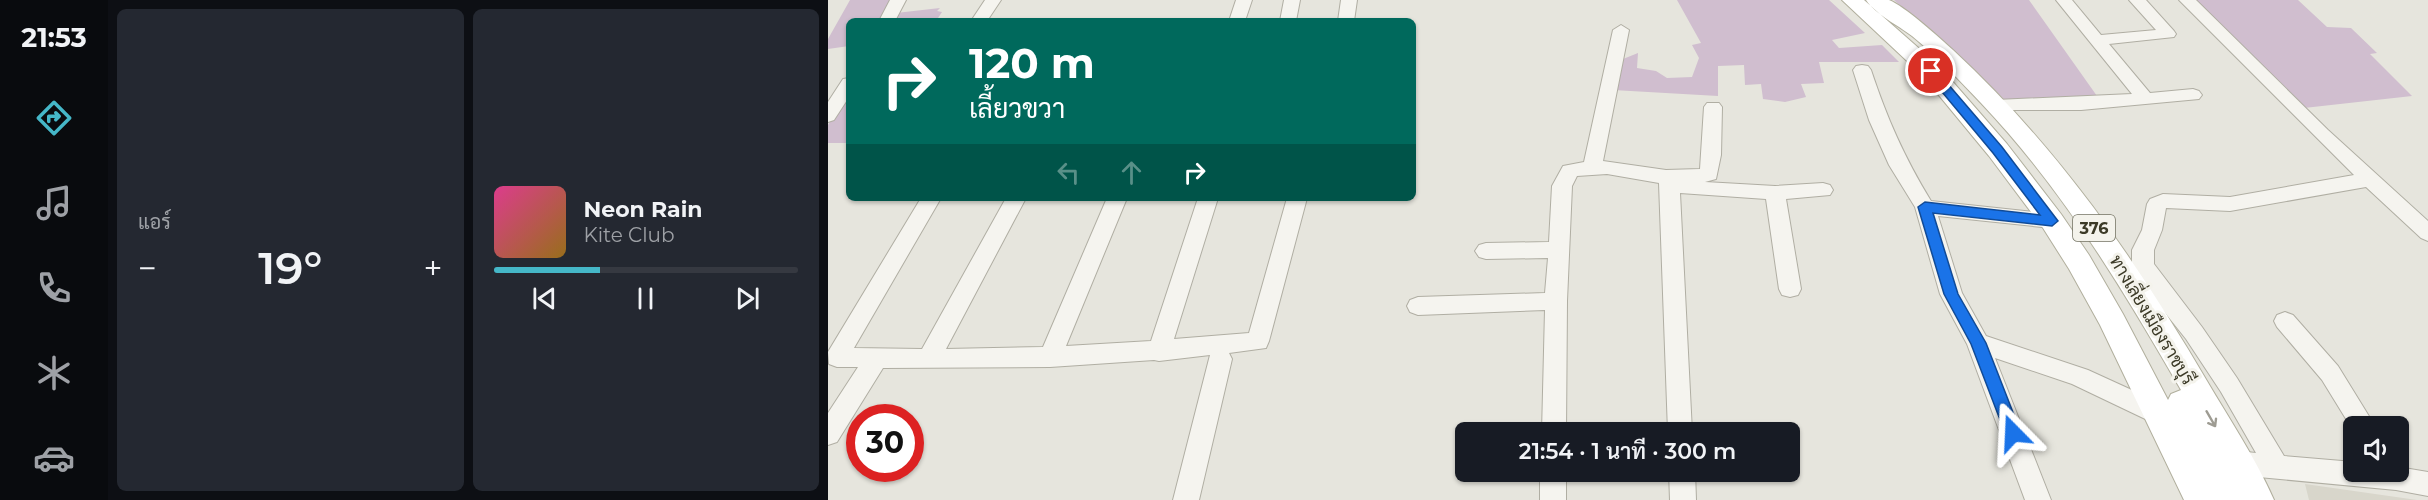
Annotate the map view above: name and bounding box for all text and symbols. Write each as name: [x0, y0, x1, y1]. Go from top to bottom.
text: 21:53: [21, 21, 87, 54]
text: 120 m: [969, 37, 1095, 89]
icon: right: [870, 42, 948, 120]
pin: [1905, 45, 1956, 96]
icon: arrive: [1914, 54, 1947, 87]
text: เลี้ยวขวา: [969, 92, 1065, 125]
icon: directions: [33, 97, 75, 139]
icon: left: [1052, 156, 1085, 189]
icon: ahead: [1115, 156, 1148, 189]
icon: right: [1178, 156, 1211, 189]
icon: music: [33, 182, 75, 224]
text: Neon Rain: [584, 196, 702, 223]
text: แอร์: [138, 210, 171, 234]
road number: 376: [2073, 215, 2115, 241]
text: Kite Club: [584, 223, 675, 247]
text: 19°: [258, 240, 322, 295]
text: −: [138, 248, 157, 288]
text: +: [424, 248, 443, 288]
street label: ทางเลี่ยงเมืองราชบุรี: [2104, 249, 2204, 390]
icon: phone: [33, 267, 75, 309]
icon: previous: [528, 282, 561, 315]
icon: pause: [629, 282, 662, 315]
icon: next: [731, 282, 764, 315]
icon: climate: [33, 352, 75, 394]
position arrow: [1981, 401, 2045, 465]
speed limit sign: 30: [846, 404, 924, 482]
one-way arrow: [2205, 410, 2217, 427]
map controls: [2343, 416, 2409, 482]
button: sound: [2343, 416, 2409, 482]
icon: car: [33, 437, 75, 479]
text: 21:54 · 1 นาที · 300 m: [1519, 438, 1736, 465]

